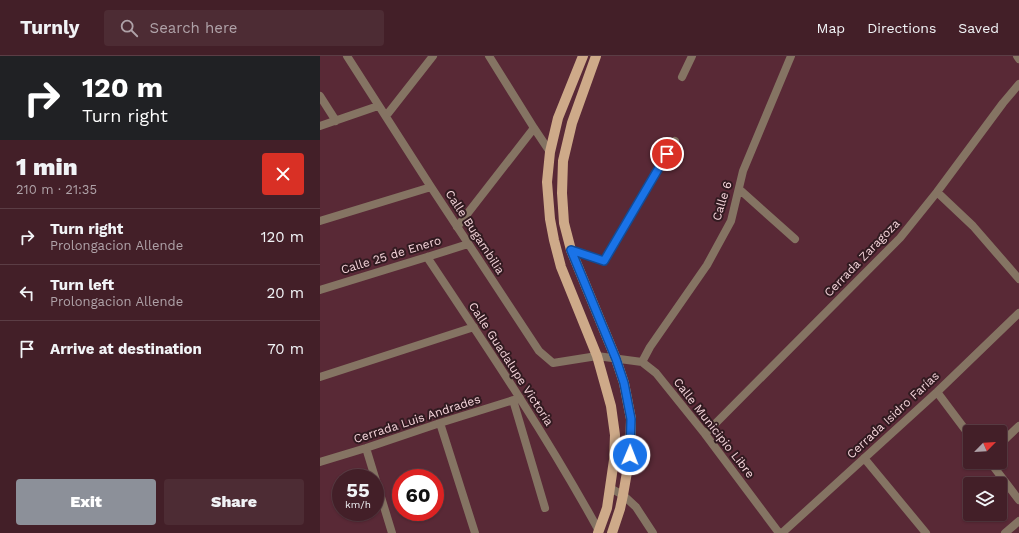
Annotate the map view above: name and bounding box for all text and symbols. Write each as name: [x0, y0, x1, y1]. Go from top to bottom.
search box: [104, 10, 384, 46]
text: Turnly: [20, 16, 80, 39]
icon: search: [118, 17, 140, 39]
text: Search here: [150, 19, 237, 37]
text: Map: [817, 20, 845, 36]
text: Directions: [867, 20, 936, 36]
text: Saved: [958, 20, 999, 36]
text: 120 m: [82, 71, 163, 104]
icon: right: [16, 72, 68, 124]
text: Turn right: [82, 105, 168, 126]
pin: [650, 137, 684, 171]
icon: arrive: [656, 143, 678, 165]
text: 1 min: [16, 153, 78, 181]
button: close: [262, 153, 304, 195]
street label: Calle 6: [709, 179, 735, 223]
text: 210 m · 21:35: [16, 182, 97, 197]
street label: Calle Bugambilia: [443, 187, 508, 277]
street label: Cerrada Zaragoza: [821, 216, 903, 300]
text: Turn right: [50, 220, 123, 238]
icon: right: [16, 226, 38, 248]
text: 120 m: [261, 228, 304, 246]
street label: Calle 25 de Enero: [339, 233, 443, 277]
text: Prolongacion Allende: [50, 238, 183, 253]
text: Turn left: [50, 276, 114, 294]
icon: left: [16, 282, 38, 304]
text: 20 m: [267, 284, 304, 302]
text: Prolongacion Allende: [50, 294, 183, 309]
street label: Calle Guadalupe Victoria: [466, 300, 556, 429]
icon: arrive: [16, 338, 38, 360]
text: Arrive at destination: [50, 340, 202, 358]
text: 70 m: [267, 340, 304, 358]
street label: Cerrada Isidro Farías: [844, 369, 942, 461]
street label: Calle Municipio Libre: [671, 375, 757, 481]
street label: Cerrada Luis Andrades: [352, 392, 482, 446]
north arrow: [963, 425, 1007, 469]
map controls: [963, 425, 1007, 521]
position arrow: [609, 434, 651, 476]
speed limit sign: 60: [392, 469, 444, 521]
button: layers: [963, 477, 1007, 521]
text: 55: [346, 478, 370, 502]
button: Exit: [16, 479, 156, 525]
button: Share: [164, 479, 304, 525]
text: km/h: [345, 499, 371, 510]

